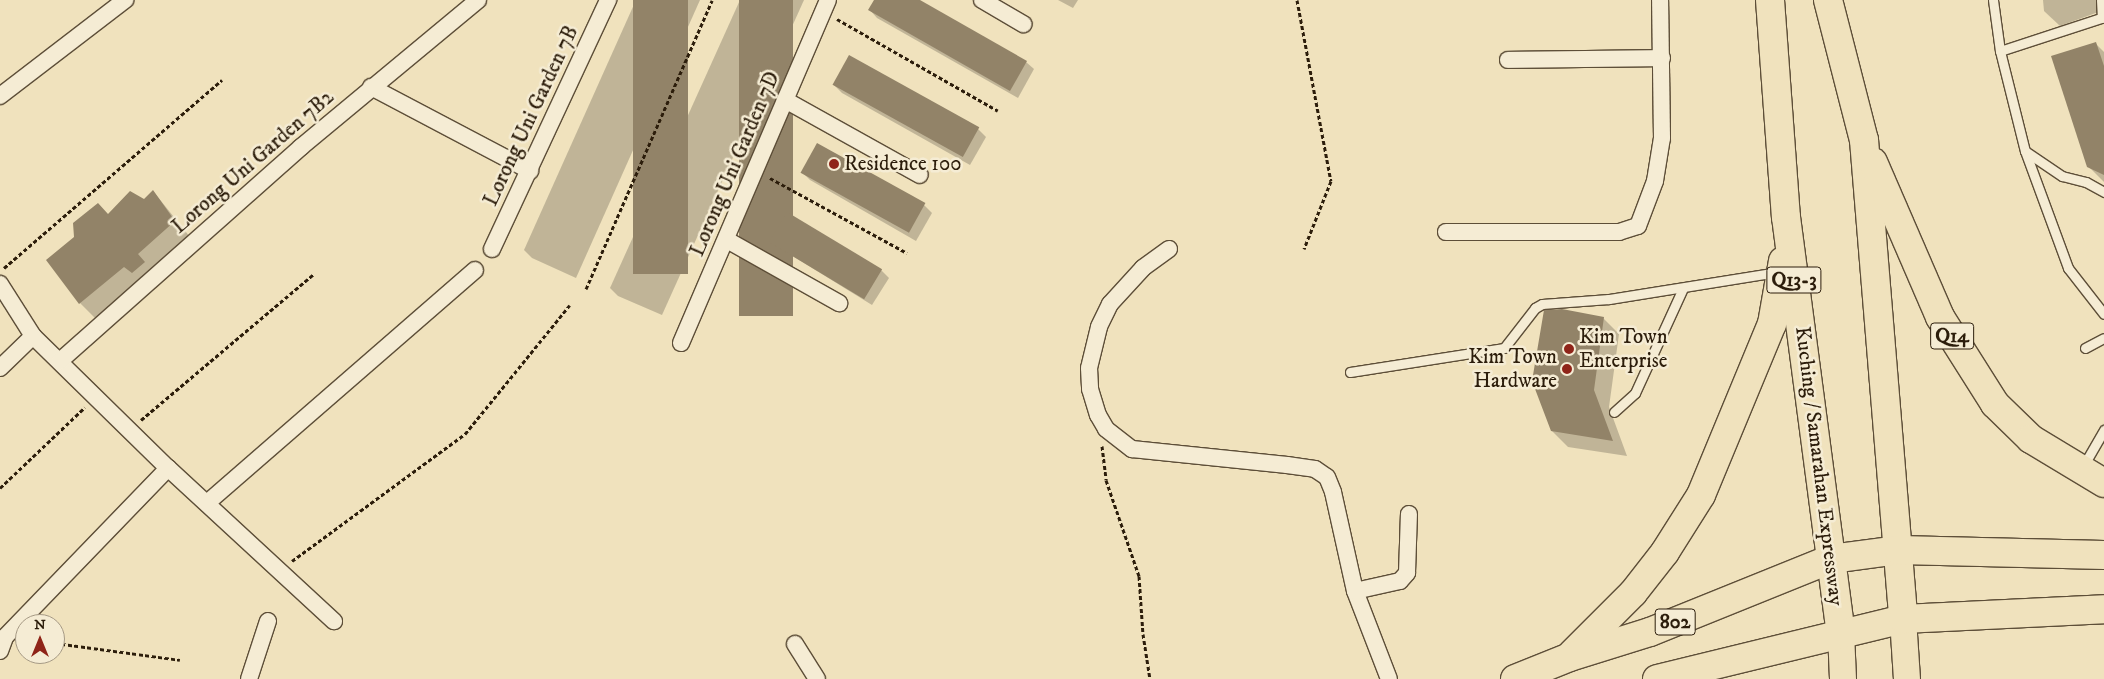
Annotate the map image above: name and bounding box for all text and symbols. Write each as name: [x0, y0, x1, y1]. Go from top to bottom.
street label: Lorong Uni Garden 7B: [478, 22, 584, 210]
street label: Lorong Uni Garden 7D: [685, 68, 785, 260]
street label: Lorong Uni Garden 7B2: [167, 85, 339, 239]
place label: Residence 100: [844, 151, 962, 177]
marker: Residence 100: [828, 158, 840, 170]
road number: Q13-3: [1765, 262, 1823, 298]
road number: Q14: [1930, 318, 1974, 354]
place label: Kim Town Enterprise: [1579, 324, 1668, 374]
street label: Kuching / Samarahan Expressway: [1789, 325, 1849, 607]
marker: Kim Town Enterprise: [1563, 343, 1575, 355]
place label: Kim Town Hardware: [1468, 344, 1557, 394]
marker: Kim Town Hardware: [1561, 363, 1573, 375]
road number: 802: [1654, 604, 1696, 640]
north arrow: [15, 614, 65, 664]
text: N: [34, 616, 46, 634]

